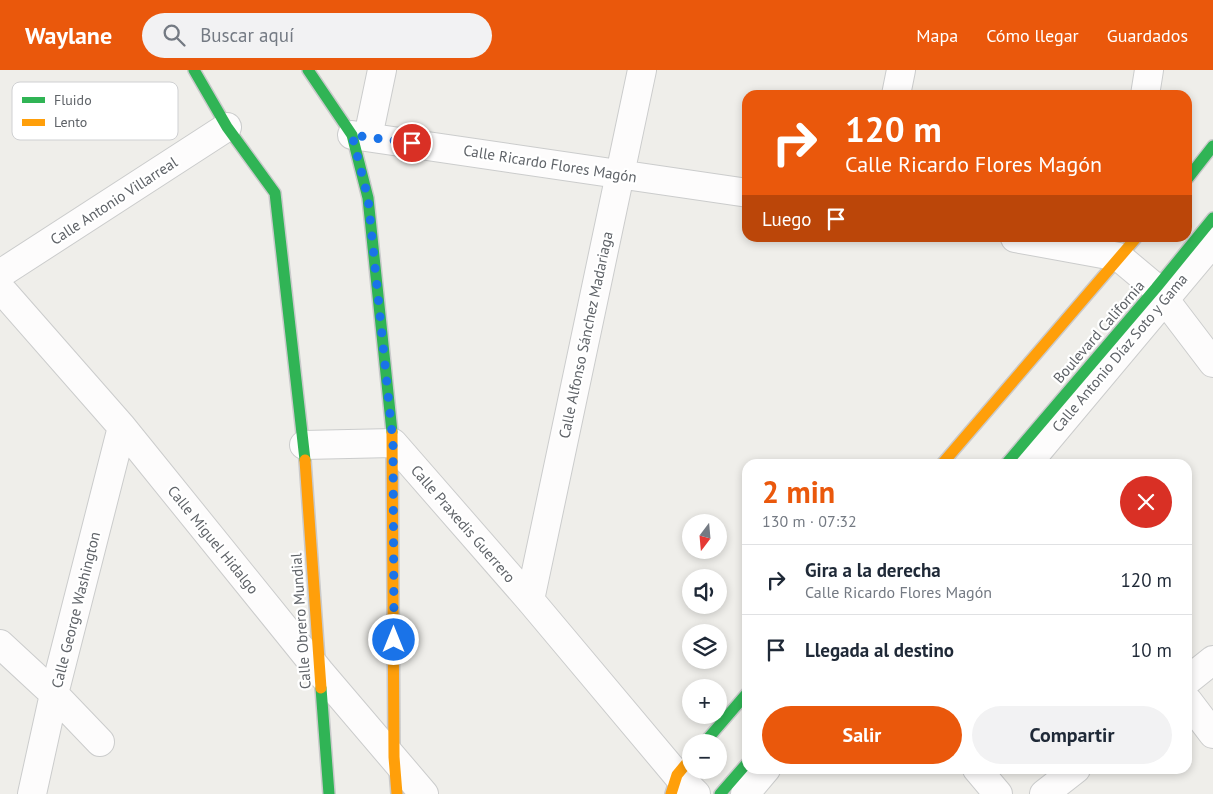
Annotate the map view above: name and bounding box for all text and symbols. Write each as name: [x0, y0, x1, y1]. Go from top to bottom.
search box: [142, 13, 492, 58]
text: Waylane: [25, 20, 112, 51]
icon: search: [160, 21, 188, 49]
text: Buscar aquí: [200, 23, 294, 47]
text: Mapa: [916, 24, 958, 47]
text: Cómo llegar: [986, 24, 1079, 47]
text: Guardados: [1107, 24, 1188, 47]
legend: [12, 82, 178, 140]
text: Fluido: [54, 91, 92, 109]
text: 120 m: [845, 106, 942, 152]
icon: right: [762, 110, 827, 175]
text: Lento: [54, 113, 87, 131]
pin: [391, 122, 433, 164]
icon: arrive: [398, 129, 426, 157]
street label: Calle Ricardo Flores Magón: [462, 140, 638, 187]
text: Calle Ricardo Flores Magón: [845, 150, 1102, 178]
street label: Calle Antonio Villarreal: [47, 152, 181, 249]
icon: arrive: [822, 205, 850, 233]
text: Luego: [762, 207, 812, 231]
street label: Calle Alfonso Sánchez Madariaga: [554, 230, 617, 440]
street label: Calle Antonio Díaz Soto y Gama: [1048, 270, 1191, 436]
street label: Boulevard California: [1049, 276, 1148, 387]
street label: Calle Praxedis Guerrero: [407, 461, 520, 586]
text: 2 min: [762, 472, 835, 511]
button: close: [1120, 476, 1172, 528]
street label: Calle Miguel Hidalgo: [164, 482, 263, 598]
text: 130 m · 07:32: [762, 511, 857, 531]
north arrow: [682, 514, 728, 559]
map controls: [682, 514, 727, 779]
street label: Calle George Washington: [47, 530, 104, 690]
street label: Calle Obrero Mundial: [286, 552, 315, 690]
text: Gira a la derecha: [805, 558, 941, 582]
icon: right: [762, 566, 790, 594]
text: 120 m: [1120, 568, 1172, 592]
button: sound: [682, 569, 727, 614]
text: Calle Ricardo Flores Magón: [805, 582, 992, 602]
position arrow: [367, 613, 419, 665]
button: layers: [682, 624, 727, 669]
icon: arrive: [762, 636, 790, 664]
text: Llegada al destino: [805, 638, 954, 662]
text: 10 m: [1131, 638, 1172, 662]
button: +: [682, 679, 727, 724]
button: Salir: [762, 706, 962, 764]
button: Compartir: [972, 706, 1172, 764]
button: −: [682, 734, 727, 779]

